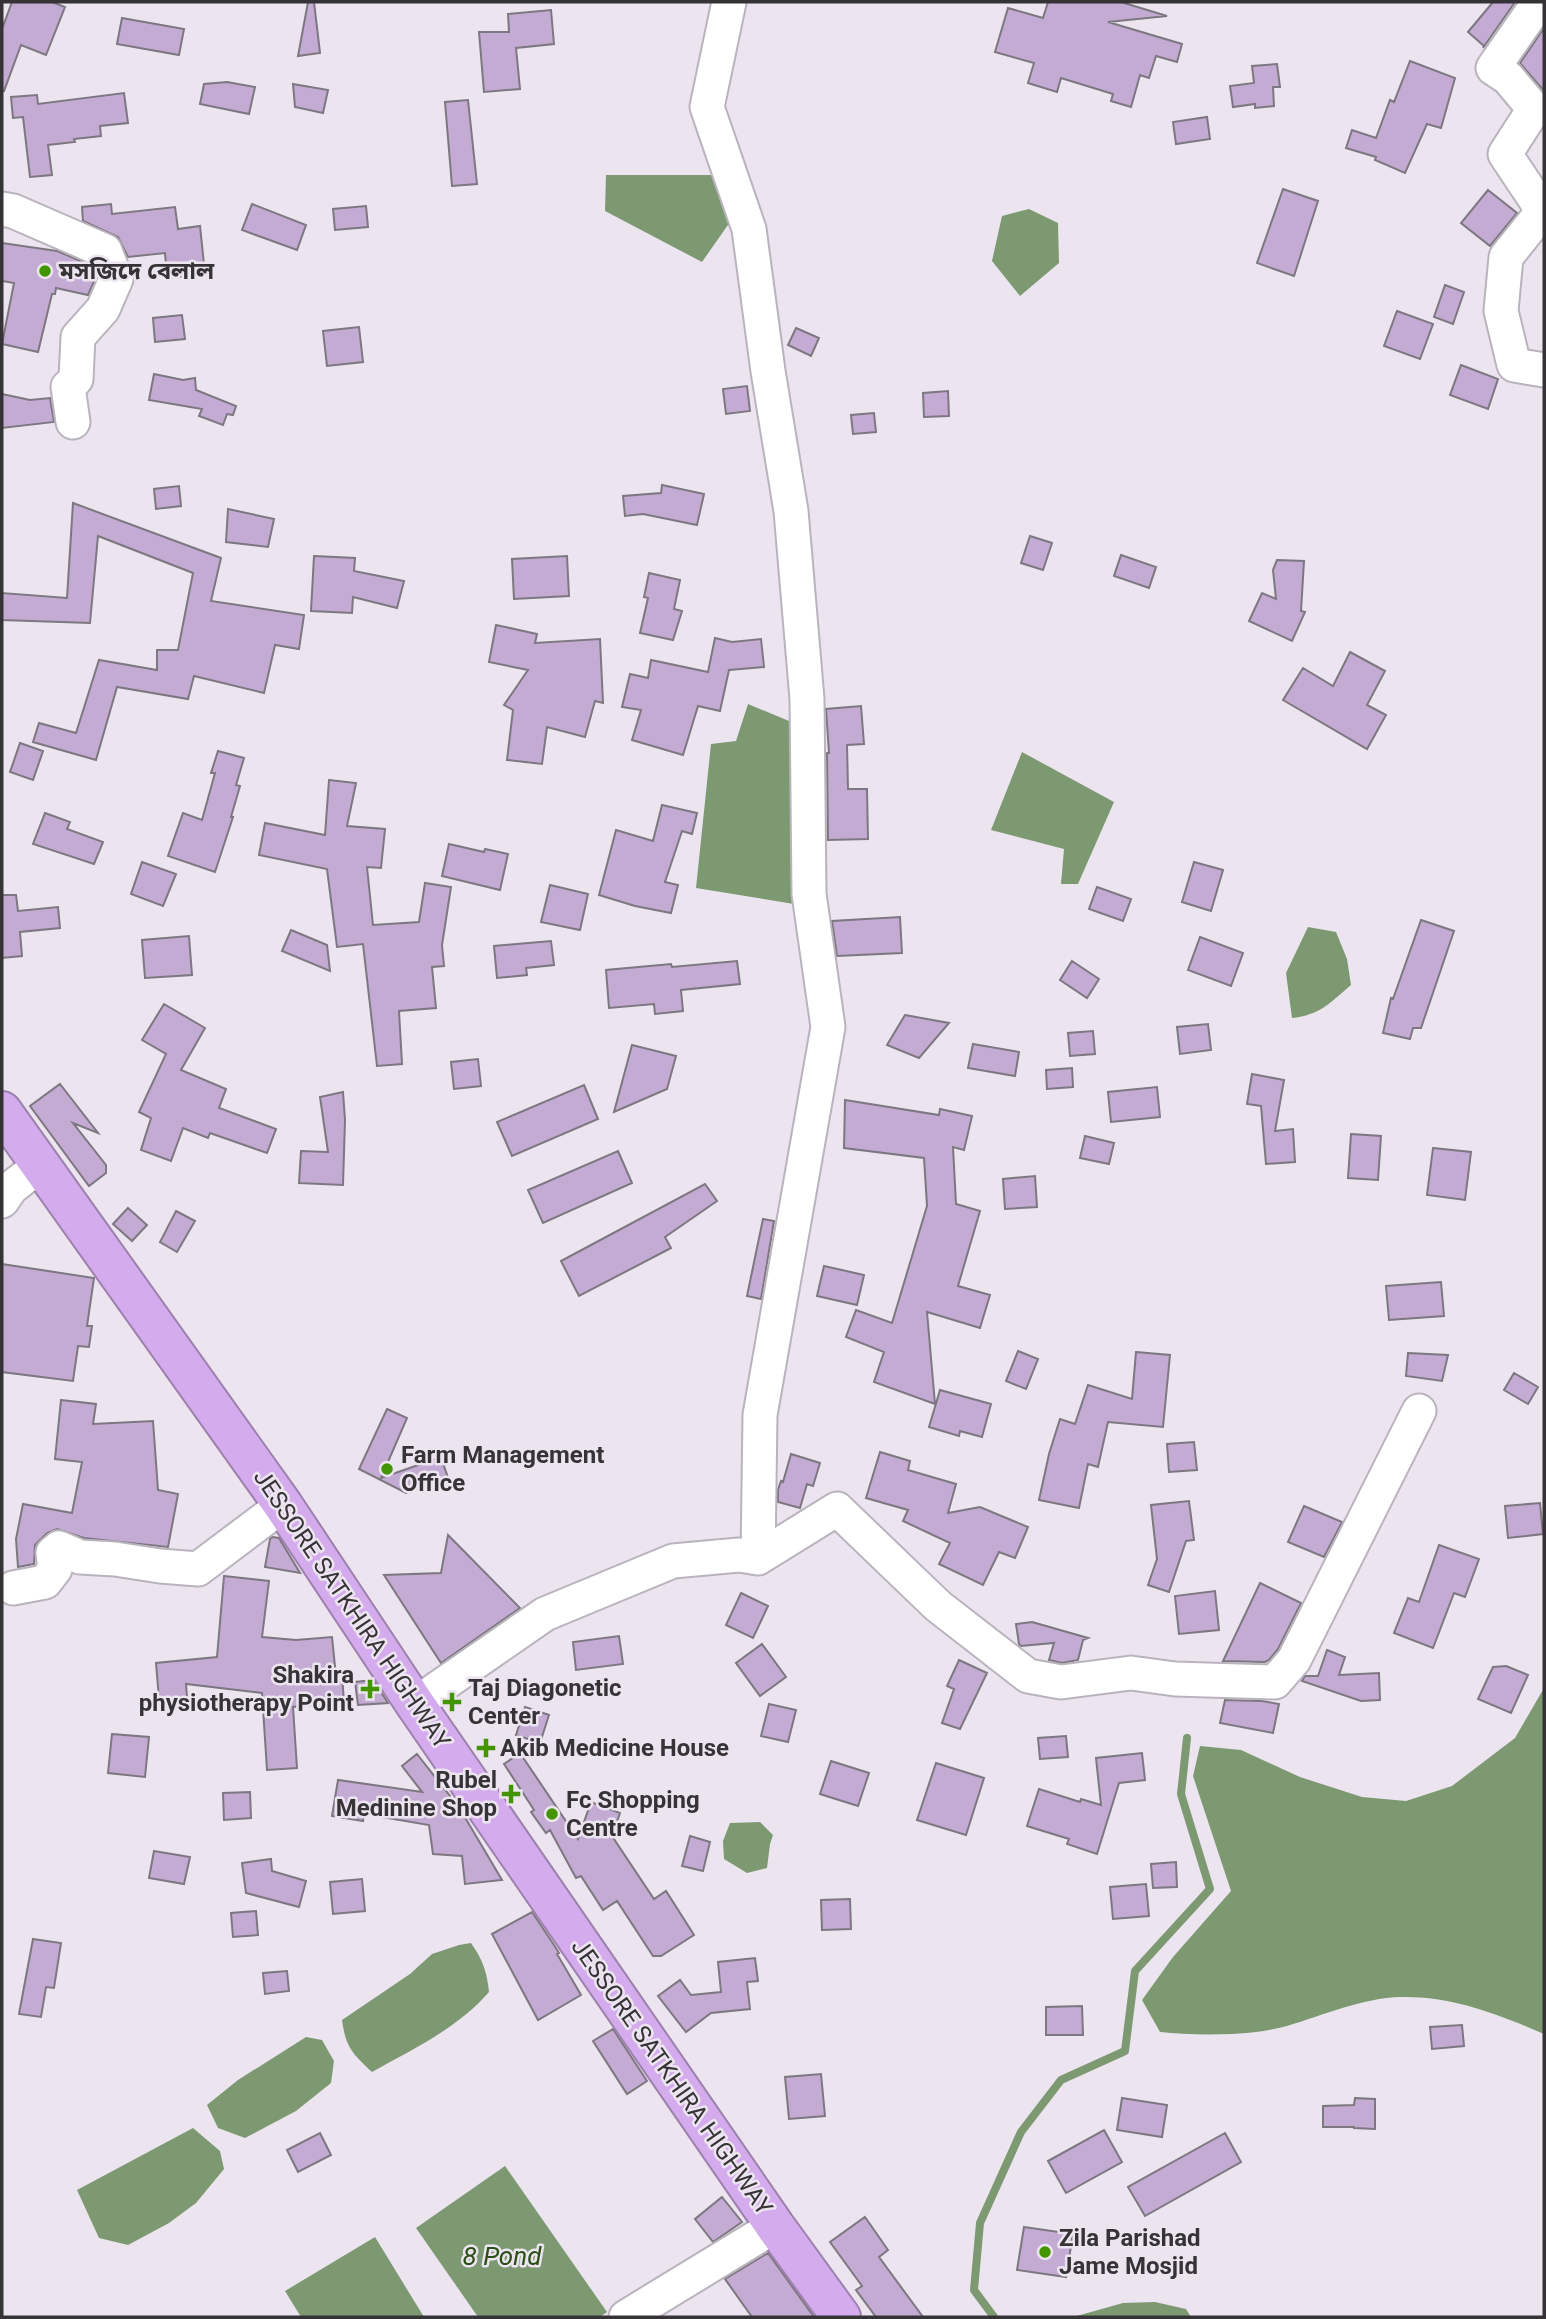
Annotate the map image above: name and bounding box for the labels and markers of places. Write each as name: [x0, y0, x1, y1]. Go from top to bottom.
place label: মসজিদে বেলাল: [58, 257, 215, 285]
marker: মসজিদে বেলাল: [37, 263, 53, 279]
place label: Farm Management Office: [401, 1441, 604, 1497]
marker: Farm Management Office: [379, 1461, 395, 1477]
place label: Shakira physiotherapy Point: [139, 1661, 354, 1717]
place label: Taj Diagonetic Center: [468, 1674, 622, 1730]
marker: Shakira physiotherapy Point: [360, 1679, 380, 1699]
marker: Taj Diagonetic Center: [442, 1692, 462, 1712]
place label: Akib Medicine House: [500, 1734, 729, 1762]
marker: Akib Medicine House: [478, 1740, 494, 1756]
place label: Rubel Medinine Shop: [336, 1766, 497, 1822]
marker: Rubel Medinine Shop: [503, 1786, 519, 1802]
place label: Fc Shopping Centre: [566, 1786, 700, 1842]
marker: Fc Shopping Centre: [544, 1806, 560, 1822]
place label: Zila Parishad Jame Mosjid: [1059, 2224, 1201, 2280]
marker: Zila Parishad Jame Mosjid: [1037, 2244, 1053, 2260]

